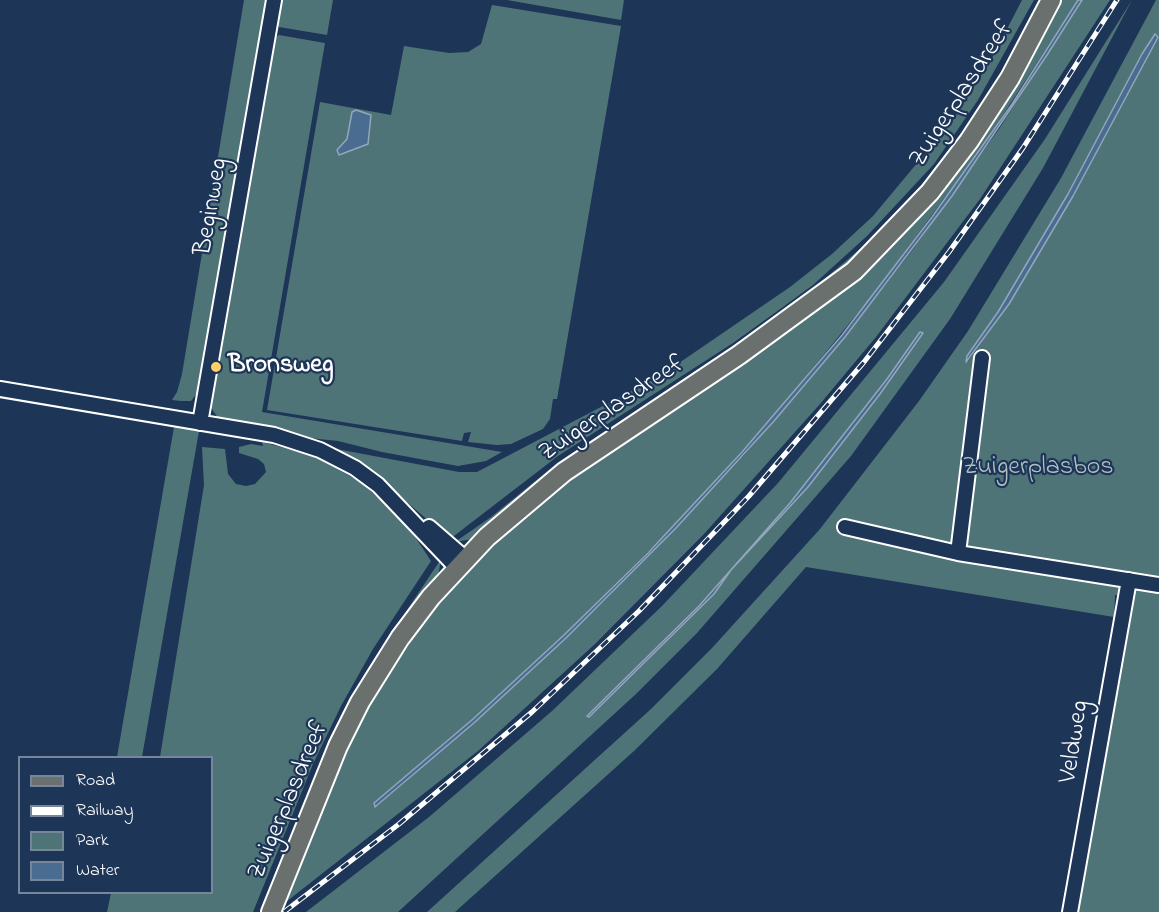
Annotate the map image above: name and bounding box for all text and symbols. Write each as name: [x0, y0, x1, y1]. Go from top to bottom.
street label: Zuigerplasdreef: [904, 16, 1022, 174]
street label: Beginweg: [189, 156, 237, 258]
street label: Zuigerplasdreef: [534, 350, 692, 470]
place label: Bronsweg: [228, 351, 334, 383]
marker: Bronsweg: [209, 360, 223, 374]
park label: Zuigerplasbos: [962, 453, 1114, 485]
street label: Veldweg: [1054, 698, 1098, 786]
street label: Zuigerplasdreef: [243, 717, 337, 885]
legend: [18, 756, 213, 894]
text: Road: [76, 768, 115, 794]
text: Railway: [76, 798, 133, 824]
text: Park: [76, 828, 109, 854]
text: Water: [76, 858, 119, 884]

